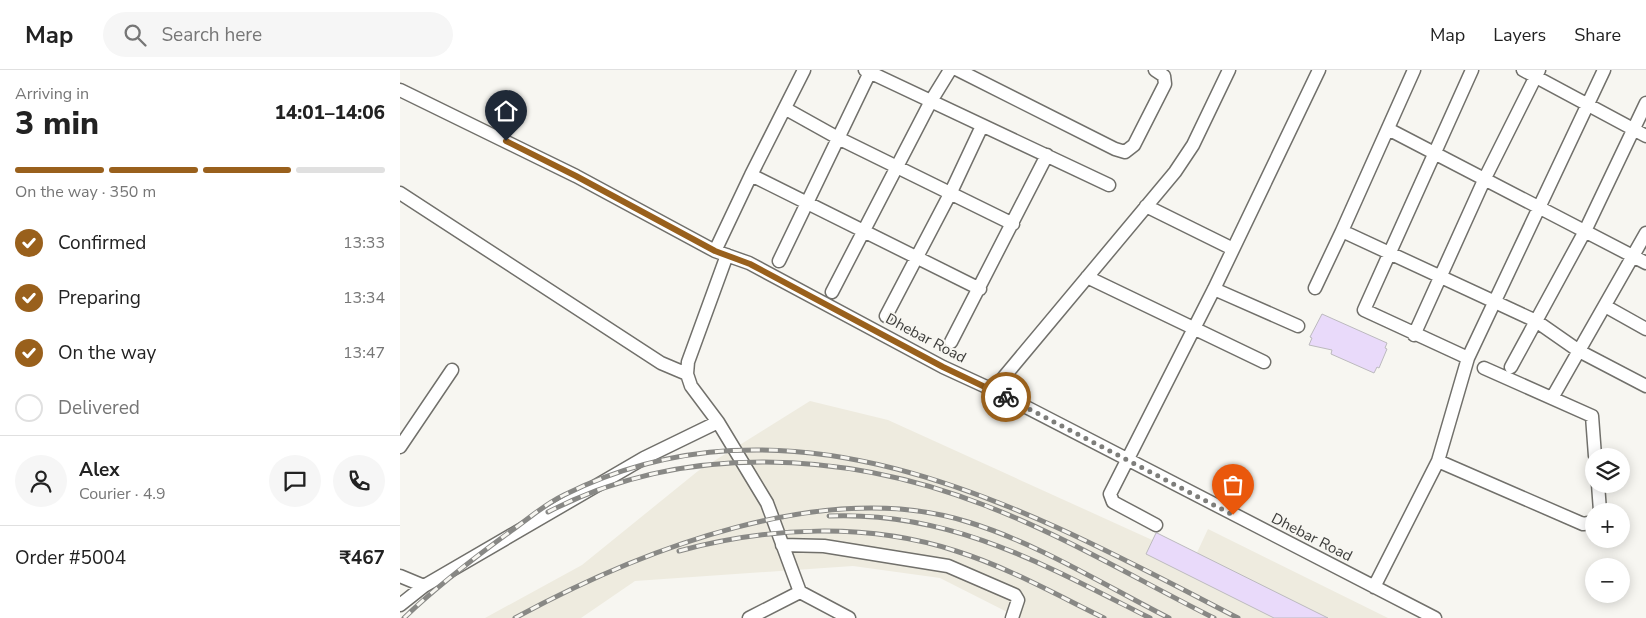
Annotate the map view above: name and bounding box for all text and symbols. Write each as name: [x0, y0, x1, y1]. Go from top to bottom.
search box: [103, 12, 453, 57]
text: Map: [25, 19, 73, 51]
icon: search: [121, 21, 149, 49]
text: Search here: [161, 22, 262, 48]
text: Map: [1430, 23, 1465, 47]
text: Layers: [1493, 23, 1546, 47]
text: Share: [1574, 23, 1621, 47]
text: Arriving in: [15, 83, 89, 105]
pin: [485, 90, 527, 141]
icon: home: [492, 97, 520, 125]
text: 14:01–14:06: [274, 100, 385, 126]
text: 3 min: [15, 102, 99, 145]
text: On the way · 350 m: [15, 181, 156, 203]
icon: check: [15, 229, 43, 257]
text: Confirmed: [58, 230, 146, 256]
text: 13:33: [343, 232, 385, 254]
icon: check: [15, 284, 43, 312]
text: Preparing: [58, 285, 141, 311]
text: 13:34: [343, 287, 385, 309]
street label: Dhebar Road: [882, 308, 970, 368]
icon: check: [15, 339, 43, 367]
text: On the way: [58, 340, 156, 366]
text: 13:47: [343, 342, 385, 364]
courier: [981, 372, 1031, 422]
icon: bike: [992, 383, 1020, 411]
text: Delivered: [58, 395, 140, 421]
map controls: [1585, 448, 1630, 603]
button: layers: [1585, 448, 1630, 493]
button: person: [15, 455, 67, 507]
button: chat: [269, 455, 321, 507]
button: phone: [333, 455, 385, 507]
text: Alex: [79, 457, 120, 483]
pin: [1212, 464, 1254, 515]
icon: bag: [1219, 471, 1247, 499]
text: Courier · 4.9: [79, 483, 165, 505]
button: +: [1585, 503, 1630, 548]
street label: Dhebar Road: [1268, 508, 1356, 566]
text: Order #5004: [15, 545, 126, 571]
text: ₹467: [339, 545, 385, 571]
button: −: [1585, 558, 1630, 603]

